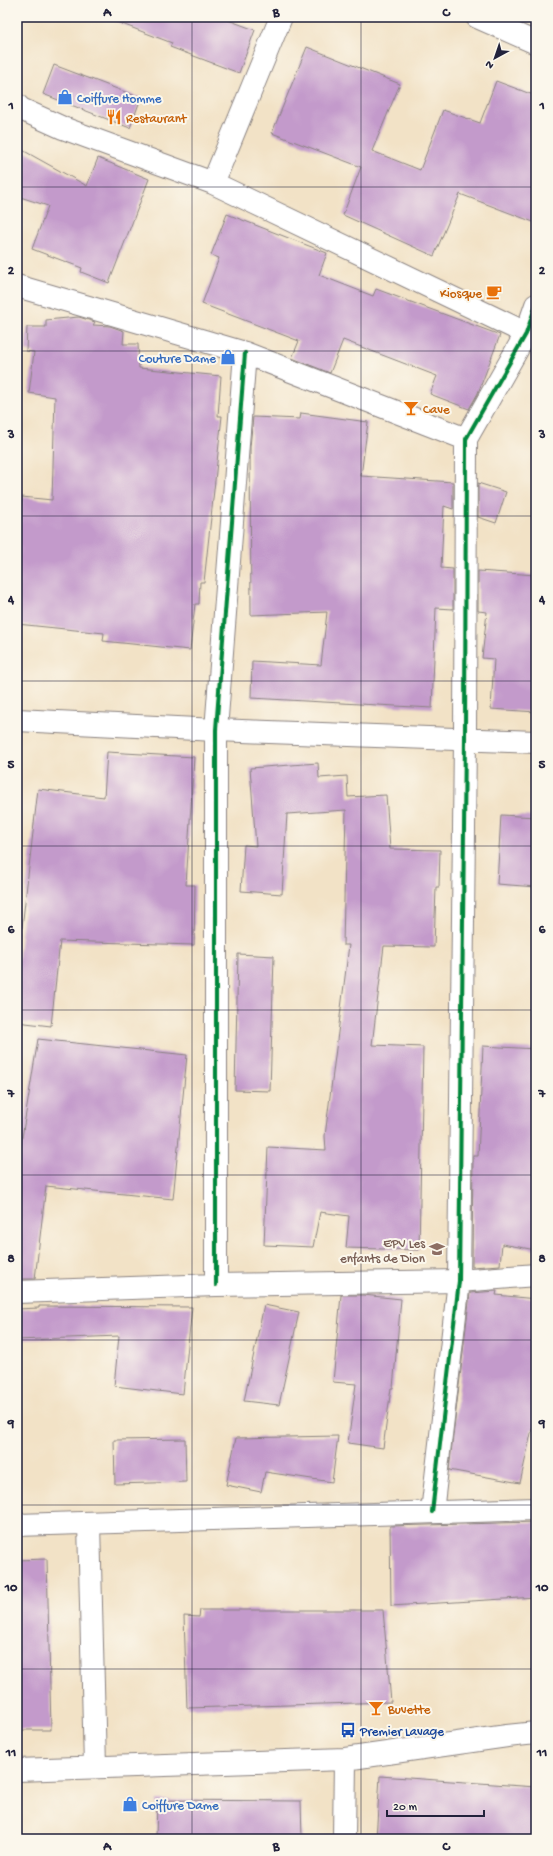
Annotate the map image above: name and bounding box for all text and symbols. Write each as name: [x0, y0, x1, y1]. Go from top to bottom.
text: A: [102, 6, 112, 21]
text: B: [272, 6, 281, 21]
text: C: [441, 6, 451, 21]
north arrow: [475, 38, 515, 78]
text: N: [483, 57, 496, 71]
shop icon: Coiffure Homme: [56, 88, 74, 106]
place label: Coiffure Homme: [77, 92, 162, 107]
text: 1: [7, 99, 14, 114]
text: 1: [538, 99, 545, 114]
restaurant icon: Restaurant: [105, 108, 123, 126]
place label: Restaurant: [126, 112, 188, 127]
text: 2: [8, 264, 15, 279]
text: 2: [539, 264, 546, 279]
cafe icon: Kiosque: [485, 283, 503, 301]
place label: Kiosque: [440, 287, 482, 302]
shop icon: Couture Dame: [219, 348, 237, 366]
place label: Couture Dame: [139, 352, 216, 367]
bar icon: Cave: [402, 399, 420, 417]
place label: Cave: [423, 403, 450, 418]
text: 3: [7, 428, 15, 443]
text: 3: [538, 428, 546, 443]
text: 4: [7, 593, 15, 608]
text: 4: [538, 593, 546, 608]
text: 5: [8, 758, 15, 773]
text: 5: [539, 758, 546, 773]
text: 6: [8, 923, 15, 938]
text: 6: [539, 923, 546, 938]
text: 7: [7, 1087, 16, 1102]
text: 7: [538, 1087, 547, 1102]
place label: EPV Les enfants de Dion: [340, 1237, 426, 1267]
school or university icon: EPV Les enfants de Dion: [428, 1240, 446, 1258]
text: 8: [7, 1252, 15, 1267]
text: 8: [538, 1252, 546, 1267]
text: 9: [7, 1417, 15, 1432]
text: 9: [538, 1417, 546, 1432]
text: 10: [4, 1581, 18, 1596]
text: 10: [535, 1581, 549, 1596]
bar icon: Buvette: [367, 1699, 385, 1717]
place label: Buvette: [387, 1703, 431, 1718]
bus stop icon: Premier Lavage: [339, 1721, 357, 1739]
place label: Premier Lavage: [359, 1725, 444, 1740]
text: 11: [5, 1746, 16, 1761]
text: 11: [536, 1746, 547, 1761]
scale bar: [387, 1792, 484, 1818]
shop icon: Coiffure Dame: [121, 1795, 139, 1813]
place label: Coiffure Dame: [142, 1799, 219, 1814]
text: 20 m: [393, 1801, 418, 1815]
text: A: [102, 1840, 112, 1855]
text: B: [272, 1840, 281, 1855]
text: C: [441, 1840, 451, 1855]

